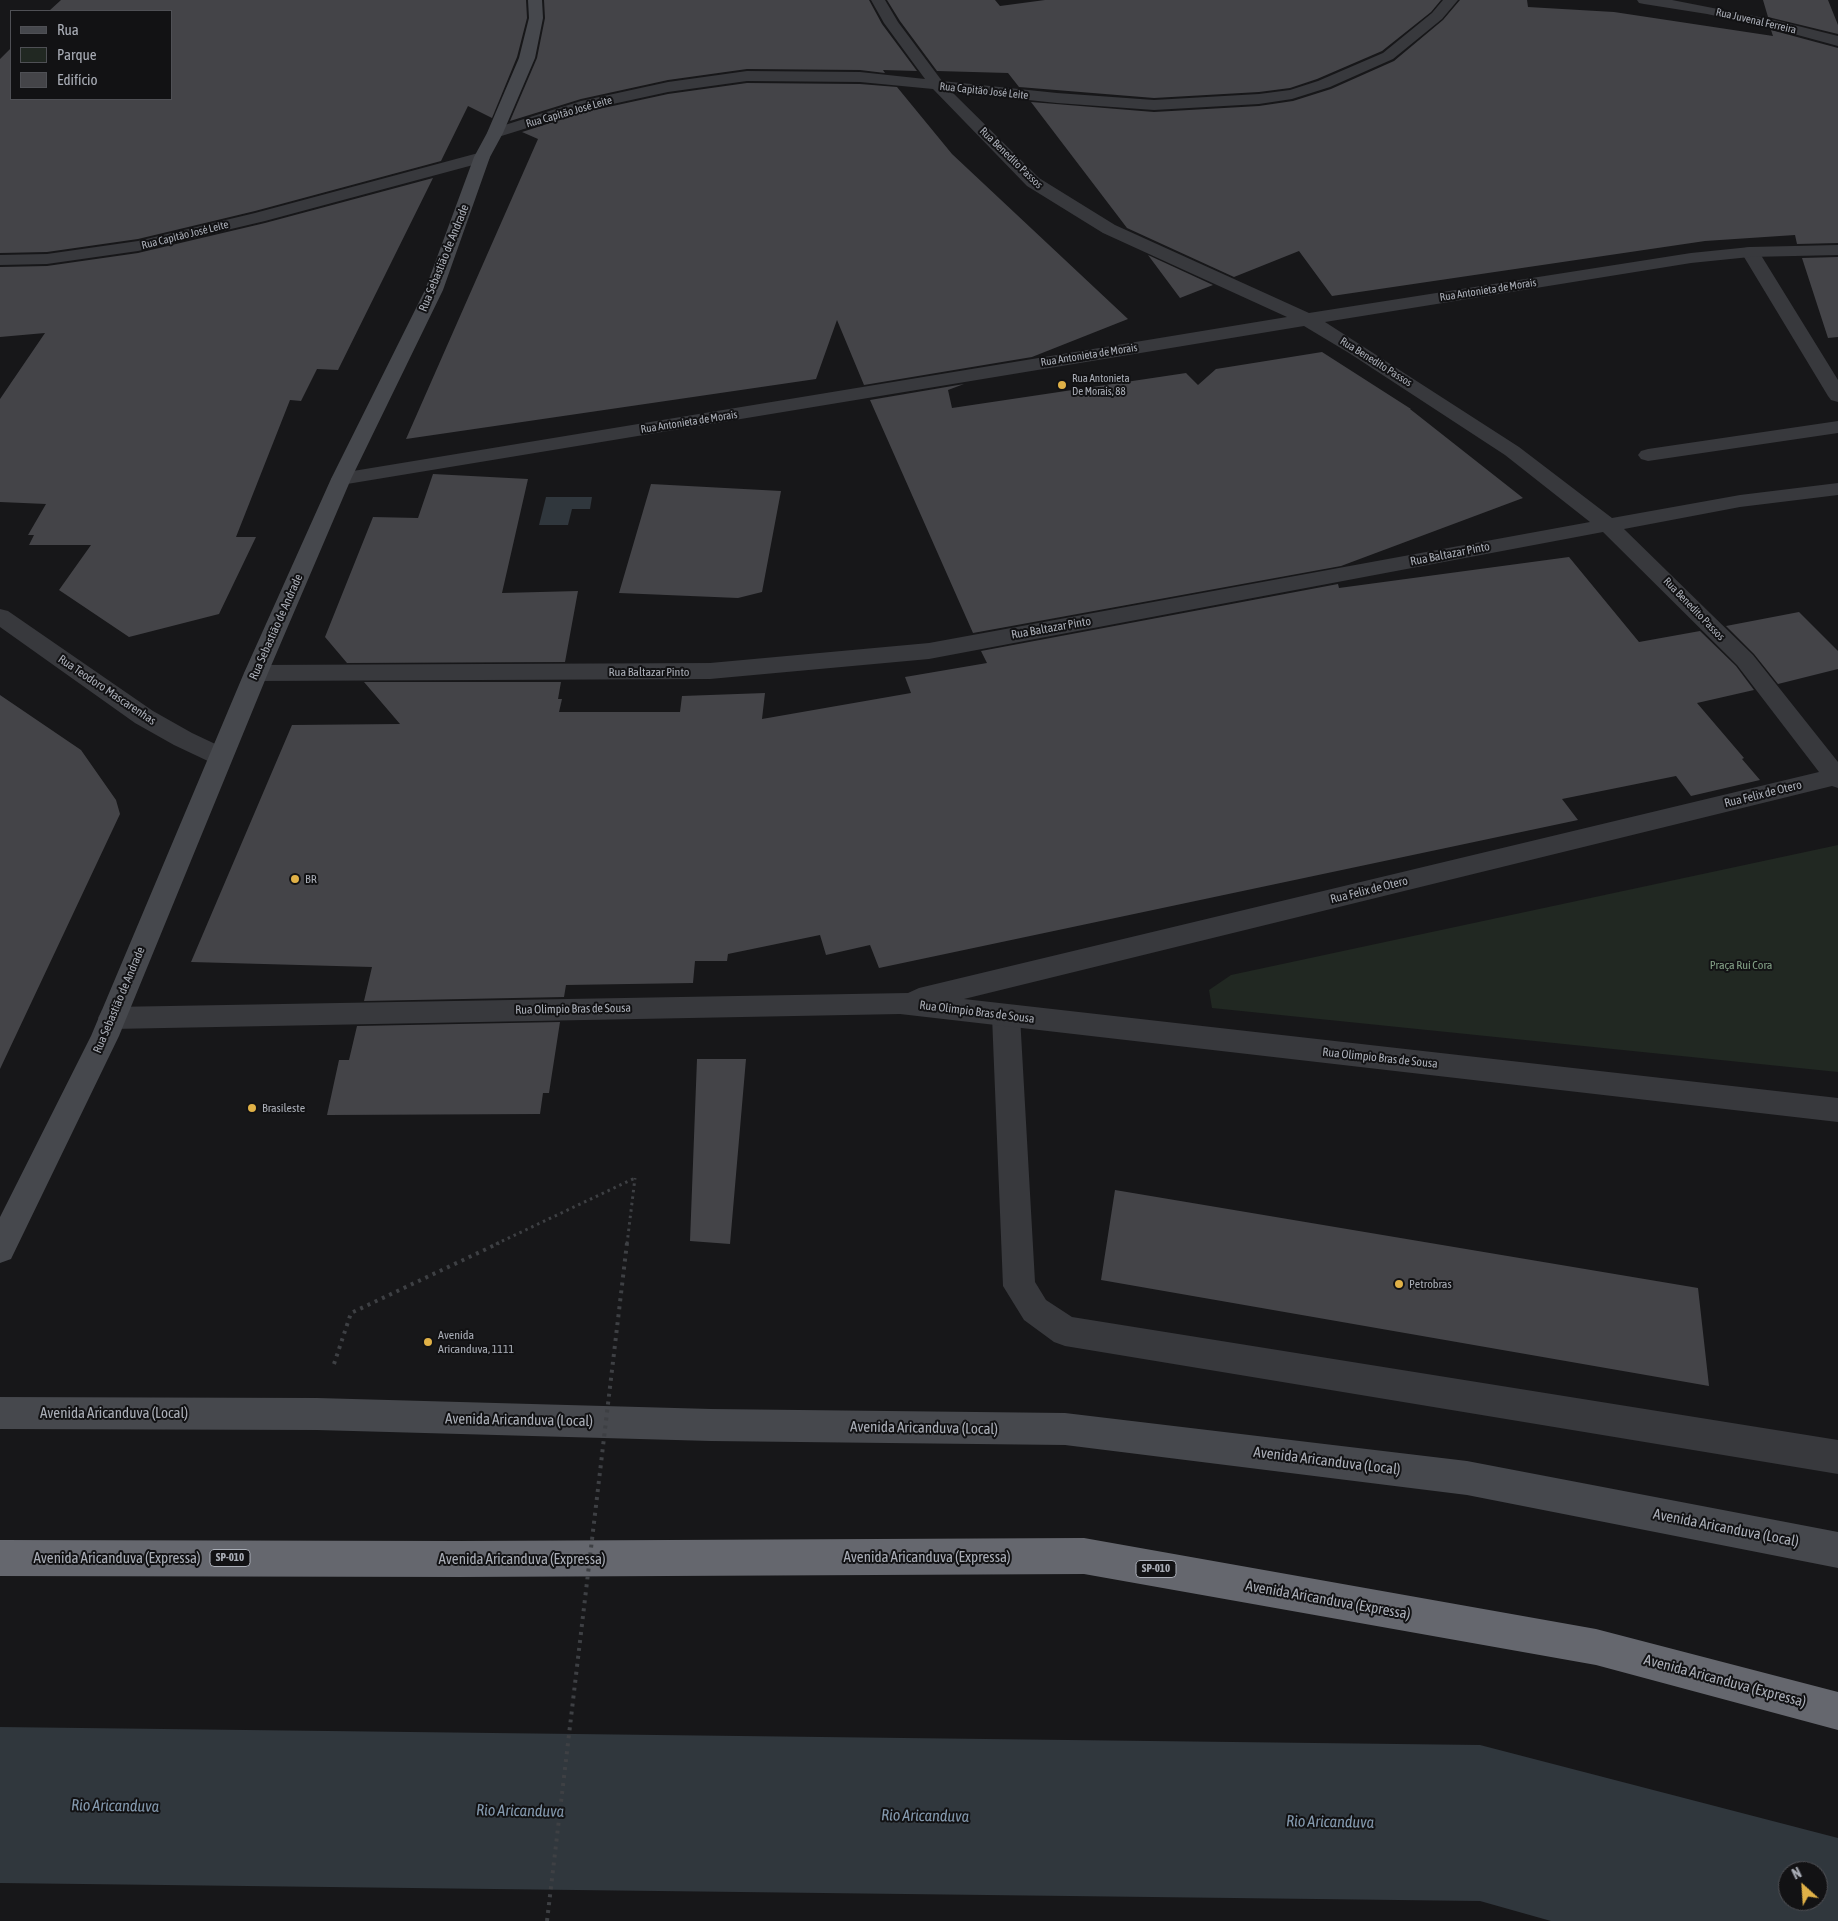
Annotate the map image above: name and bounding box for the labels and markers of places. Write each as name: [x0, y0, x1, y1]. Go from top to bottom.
place label: Rua Antonieta De Morais, 88: [1072, 372, 1130, 398]
marker: Rua Antonieta De Morais, 88: [1056, 379, 1068, 391]
place label: BR: [305, 872, 317, 886]
marker: BR: [289, 873, 301, 885]
place label: Brasileste: [262, 1101, 305, 1115]
marker: Brasileste: [246, 1102, 258, 1114]
place label: Petrobras: [1409, 1277, 1452, 1291]
marker: Petrobras: [1393, 1278, 1405, 1290]
place label: Avenida Aricanduva, 1111: [438, 1328, 514, 1356]
marker: Avenida Aricanduva, 1111: [422, 1336, 434, 1348]

